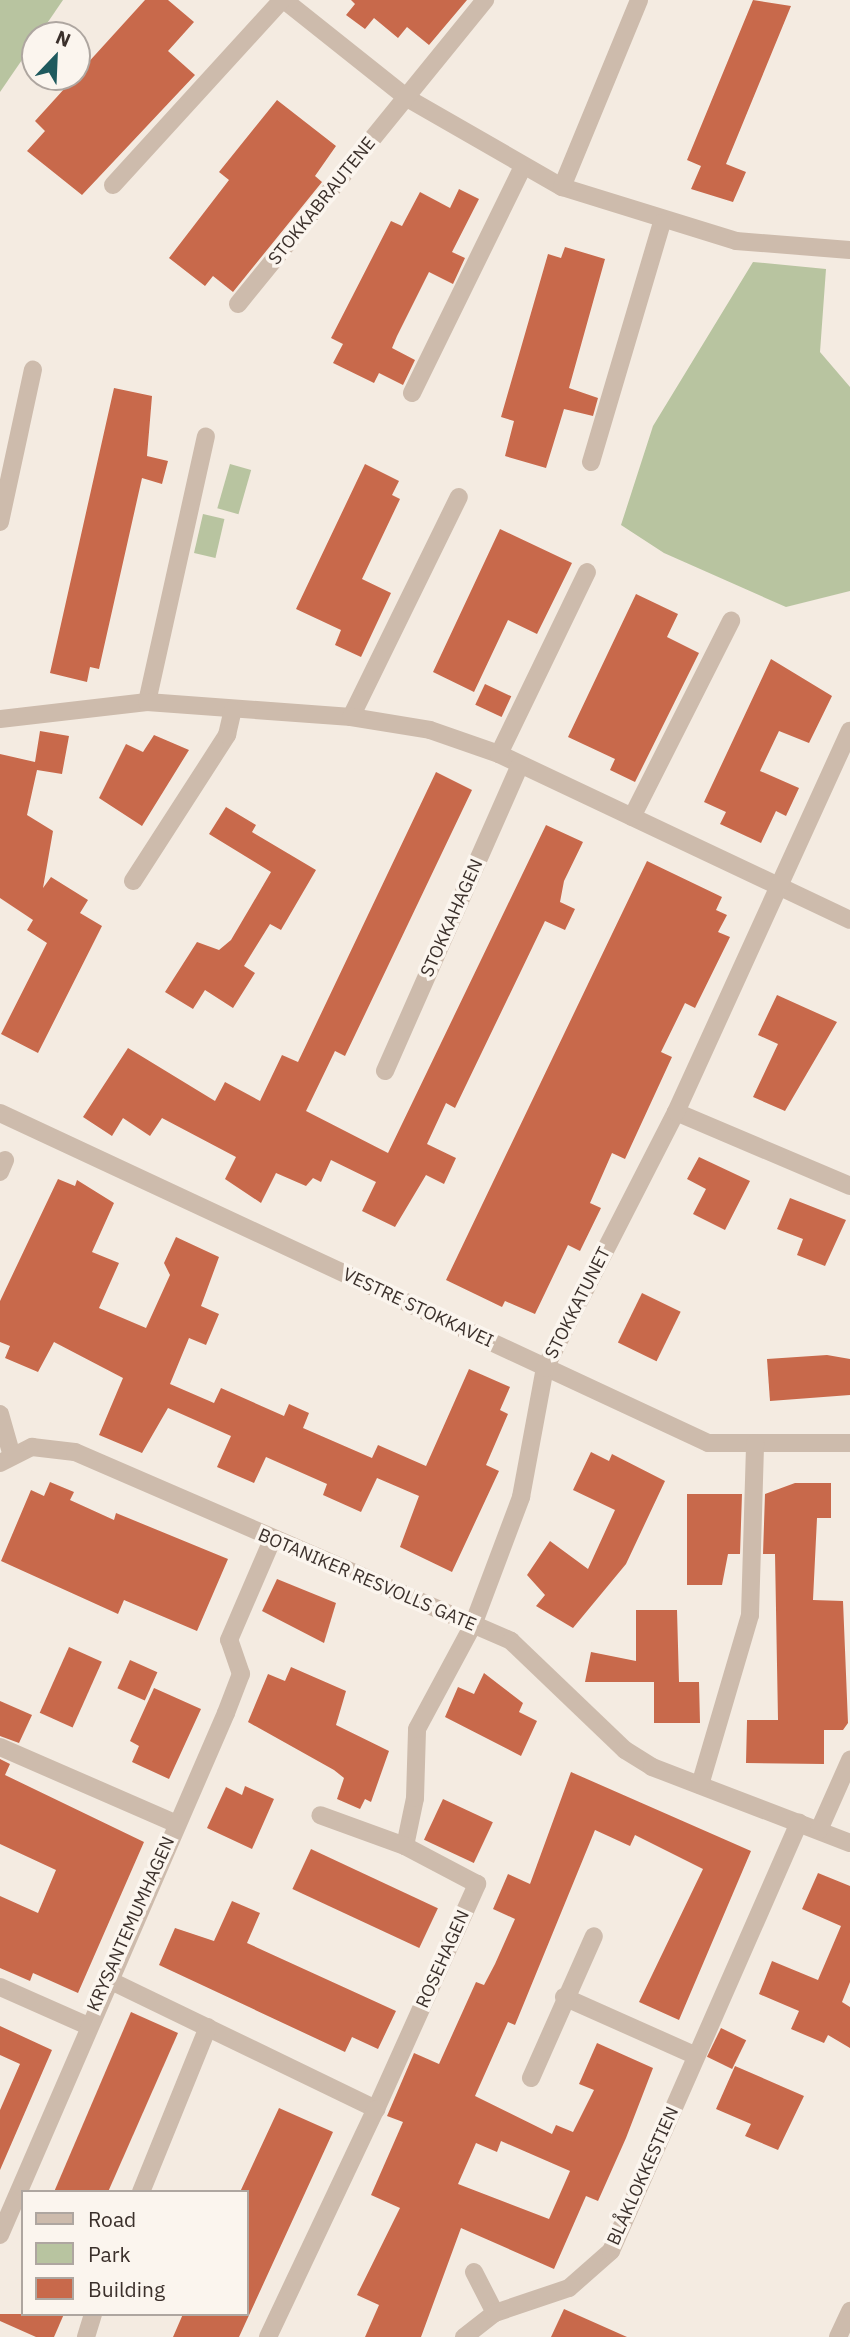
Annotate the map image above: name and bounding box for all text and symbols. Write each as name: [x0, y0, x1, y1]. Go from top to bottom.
north arrow: [21, 21, 91, 91]
text: N: [52, 25, 74, 52]
street label: STOKKABRAUTENE: [264, 133, 380, 269]
street label: STOKKAHAGEN: [416, 856, 488, 980]
street label: STOKKATUNET: [541, 1244, 615, 1362]
street label: VESTRE STOKKAVEI: [339, 1264, 497, 1352]
street label: BOTANIKER RESVOLLS GATE: [255, 1524, 479, 1636]
street label: KRYSANTEMUMHAGEN: [83, 1833, 179, 2015]
street label: ROSEHAGEN: [412, 1907, 474, 2011]
street label: BLÅKLOKKESTIEN: [603, 2103, 683, 2249]
legend: [21, 2190, 248, 2316]
text: Road: [88, 2205, 136, 2233]
text: Park: [88, 2240, 131, 2268]
text: Building: [88, 2275, 165, 2303]

